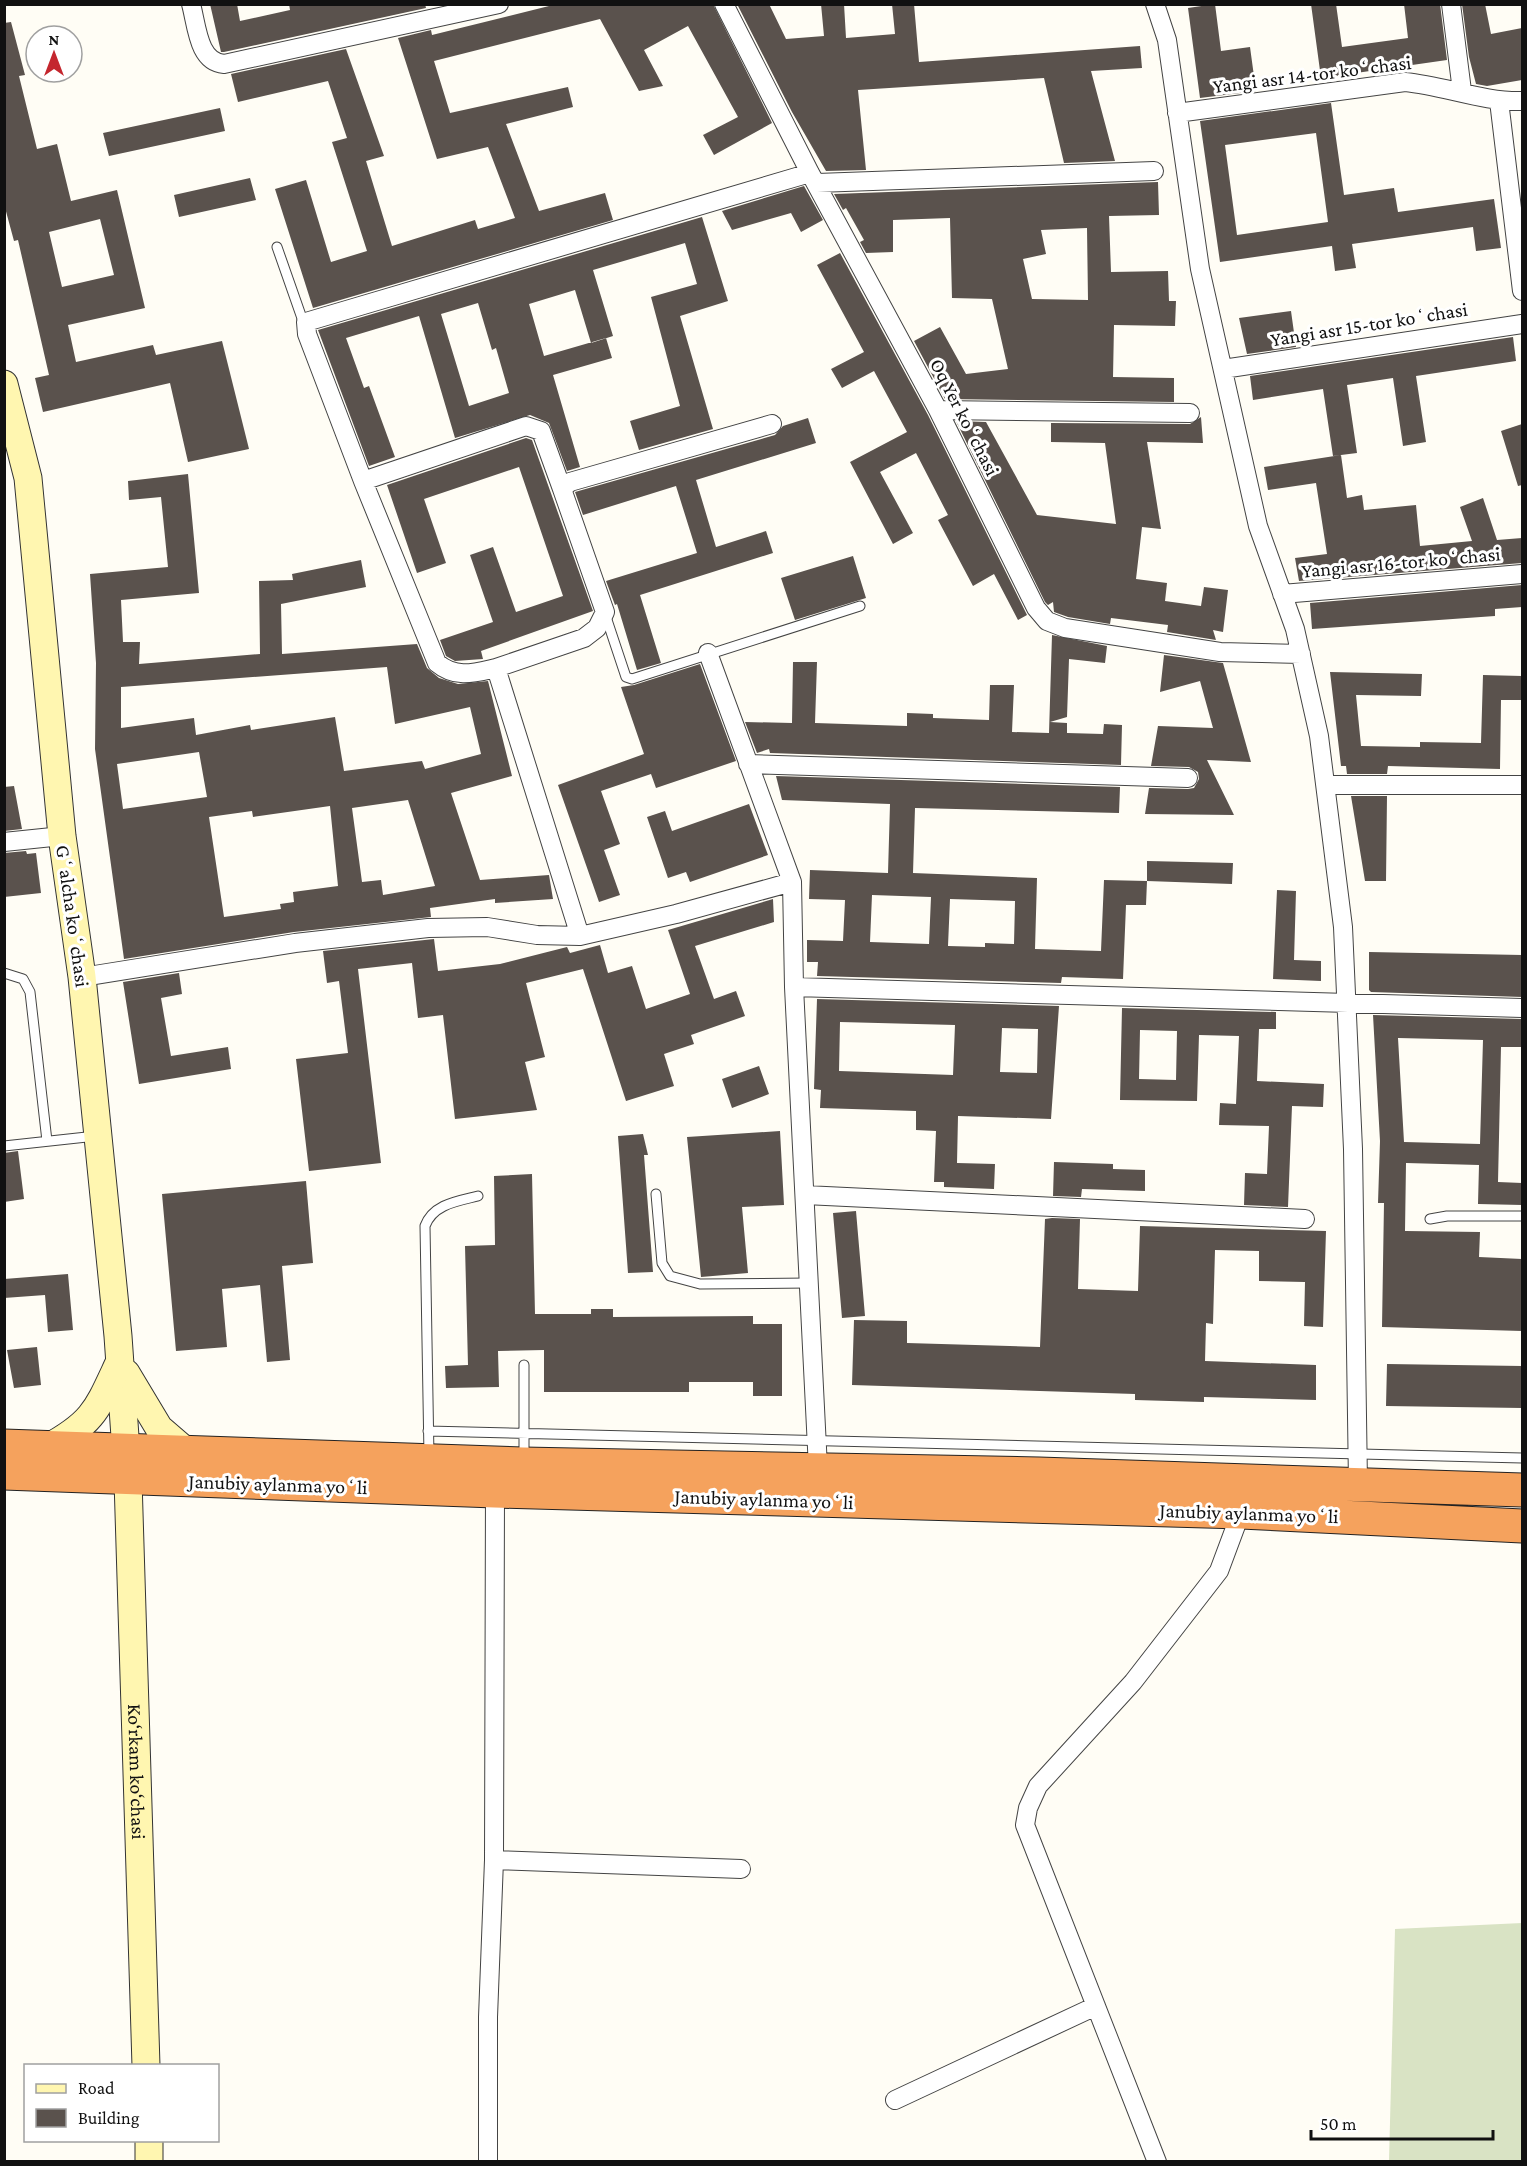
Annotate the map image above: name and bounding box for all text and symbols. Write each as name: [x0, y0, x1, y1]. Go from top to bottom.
north arrow: [24, 24, 84, 84]
text: N: [49, 31, 60, 48]
street label: Yangi asr 14-tor koʻchasi: [1212, 51, 1413, 98]
street label: Yangi asr 15-tor koʻchasi: [1269, 298, 1469, 351]
street label: Oq Yer koʻchasi: [925, 355, 1004, 480]
street label: Yangi asr 16-tor koʻchasi: [1301, 542, 1502, 583]
street label: Gʻalcha koʻchasi: [52, 844, 94, 988]
street label: Janubiy aylanma yoʻli: [186, 1470, 368, 1499]
street label: Janubiy aylanma yoʻli: [672, 1485, 854, 1514]
street label: Janubiy aylanma yoʻli: [1157, 1499, 1339, 1528]
street label: Ko‘rkam ko‘chasi: [124, 1704, 150, 1840]
legend: [24, 2064, 219, 2142]
text: Road: [78, 2078, 115, 2098]
scale bar: [1311, 2103, 1492, 2141]
text: Building: [78, 2108, 140, 2128]
text: 50 m: [1320, 2114, 1357, 2134]

